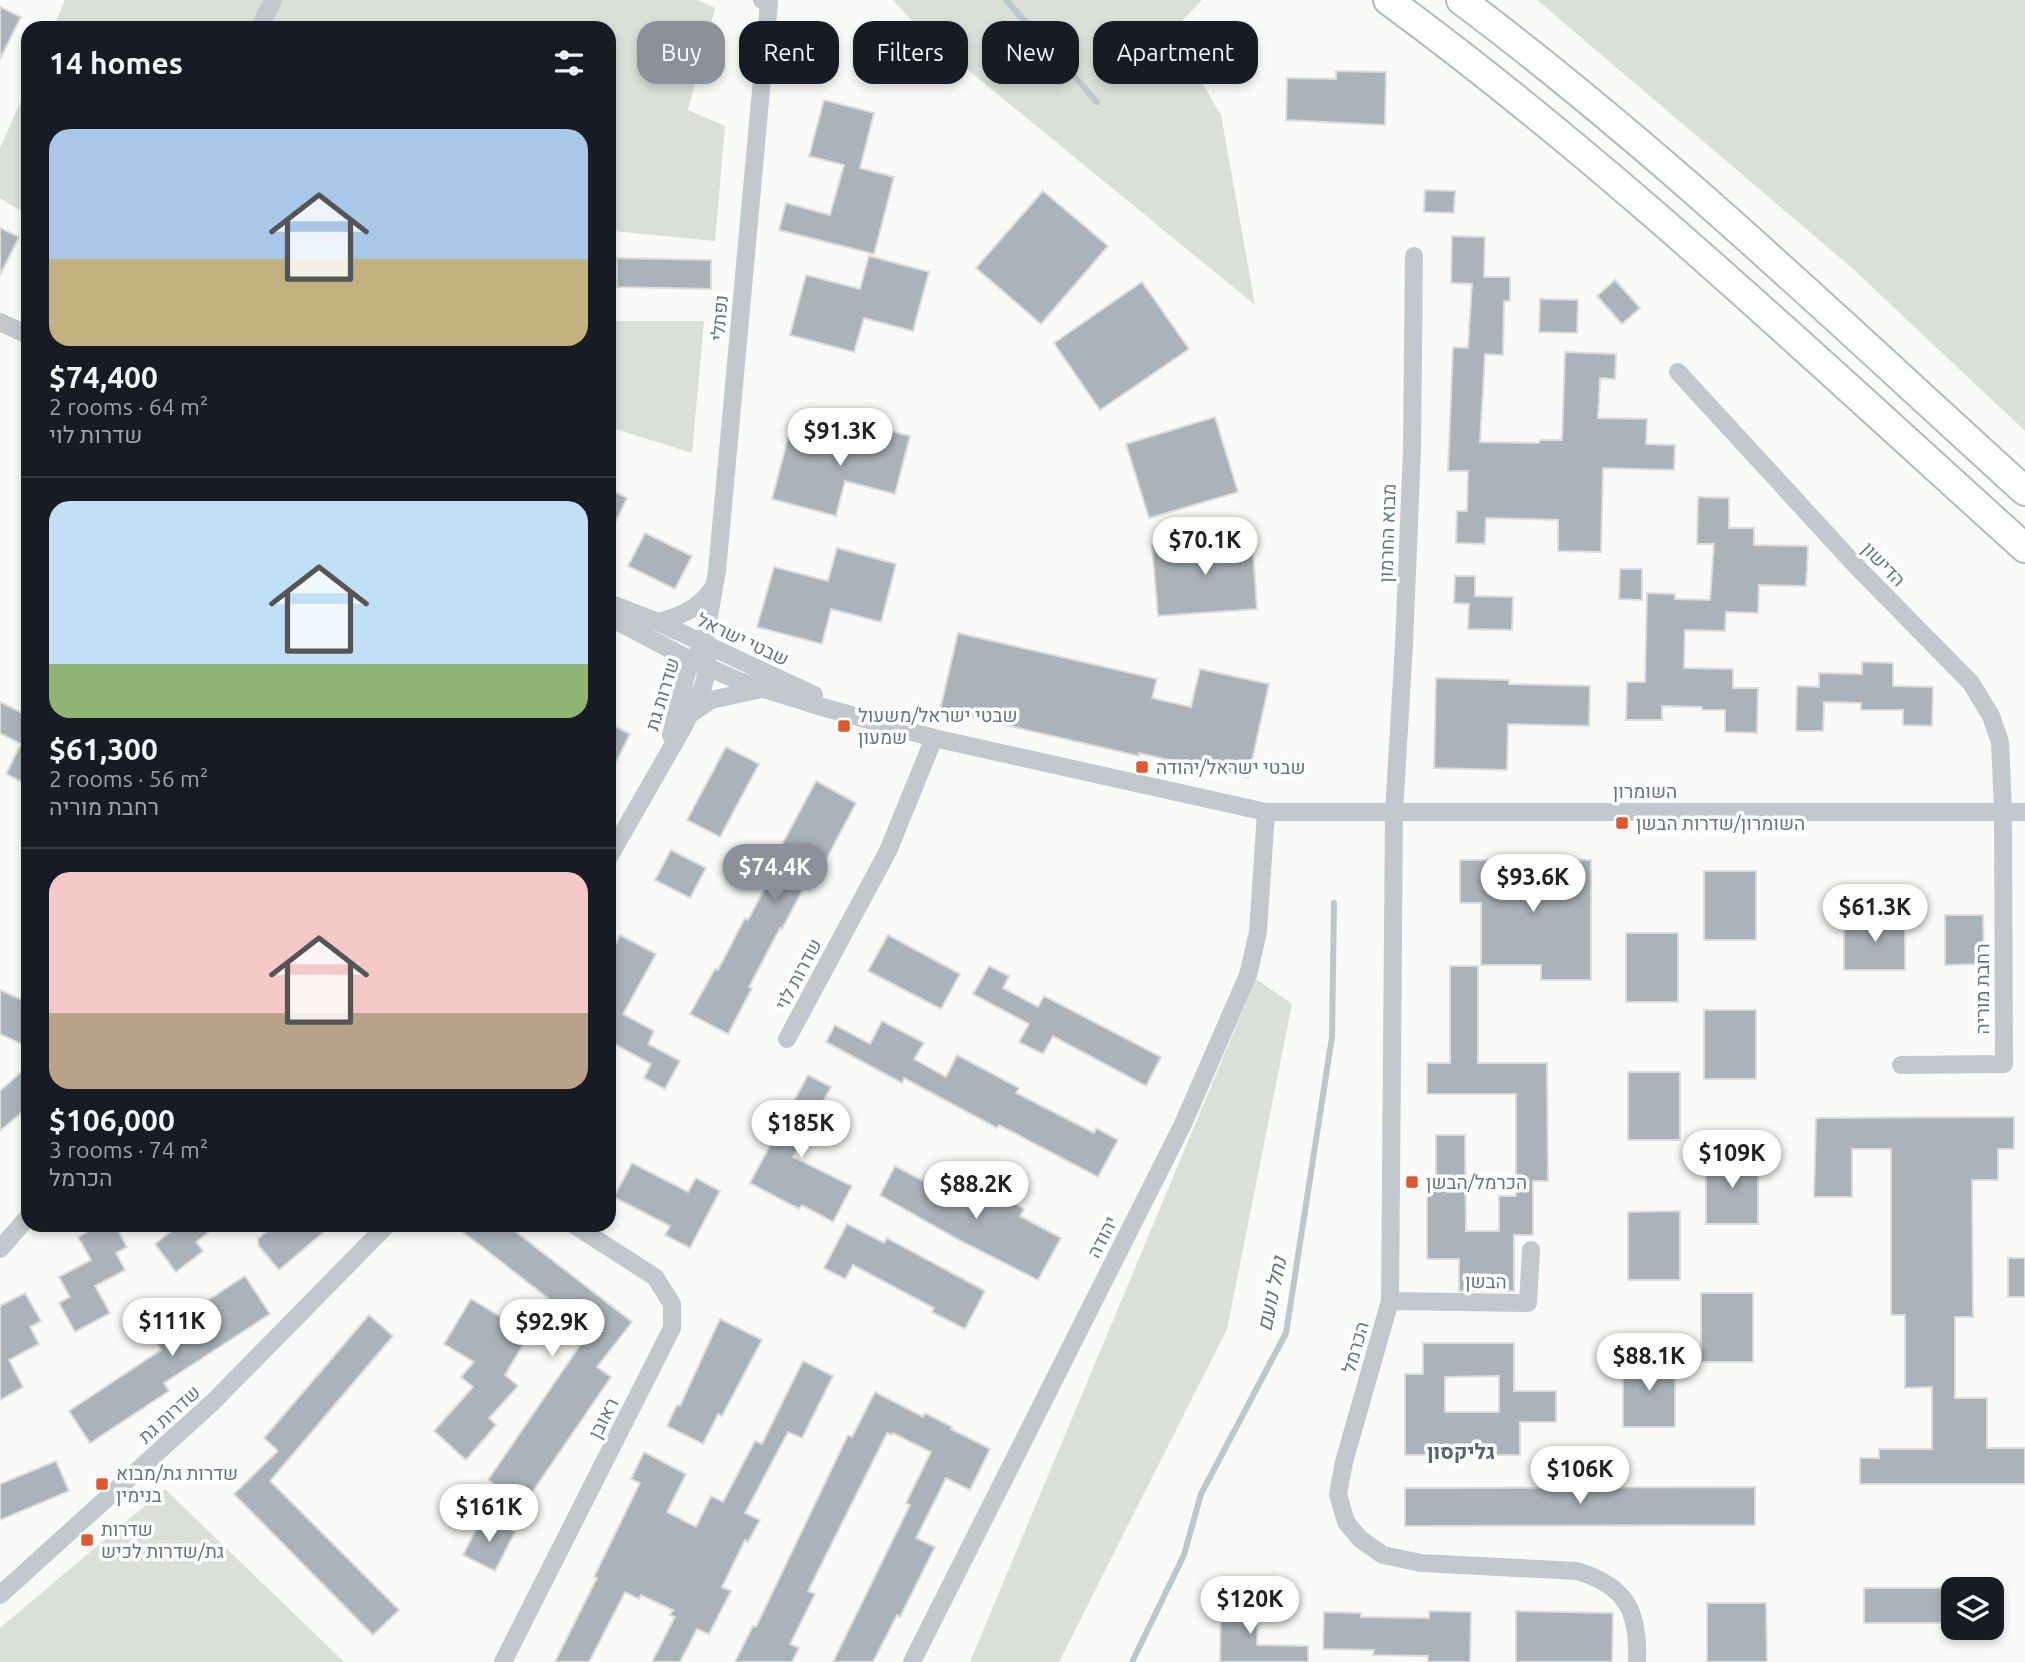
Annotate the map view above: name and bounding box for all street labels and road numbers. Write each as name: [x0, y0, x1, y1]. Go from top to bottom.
street label: נפתלי: [706, 294, 732, 342]
street label: מבוא החרמון: [1374, 483, 1400, 583]
street label: הדישון: [1858, 537, 1910, 591]
street label: שבטי ישראל: [693, 608, 793, 670]
street label: שדרות גת: [640, 655, 684, 733]
street label: השומרון: [1613, 780, 1677, 802]
street label: שדרות לוי: [770, 935, 826, 1013]
street label: רחבת מוריה: [1971, 944, 1993, 1034]
street label: יהודה: [1082, 1213, 1122, 1261]
street label: הבשן: [1465, 1270, 1507, 1292]
street label: הכרמל: [1337, 1319, 1373, 1375]
street label: שדרות גת: [134, 1381, 204, 1447]
street label: ראובן: [584, 1394, 622, 1442]

